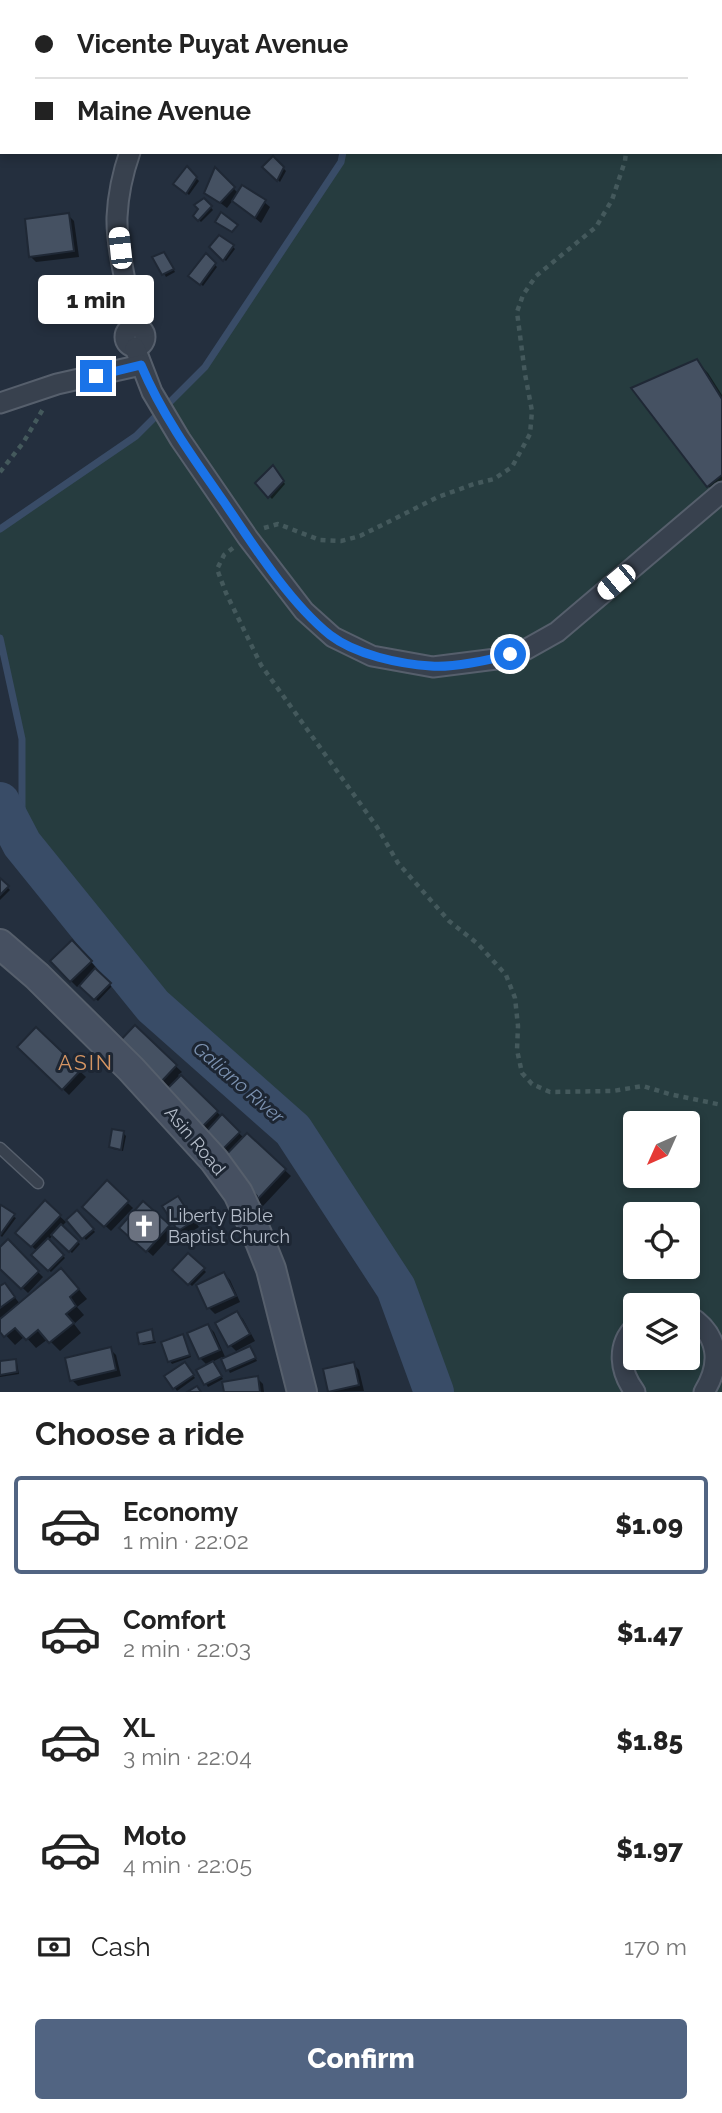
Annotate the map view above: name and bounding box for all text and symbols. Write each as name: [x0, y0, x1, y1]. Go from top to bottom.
text: Vicente Puyat Avenue: [77, 29, 348, 59]
text: Maine Avenue: [77, 96, 251, 126]
car: [108, 226, 133, 270]
callout: 1 min: [38, 274, 154, 324]
text: 1 min: [66, 286, 126, 313]
route end: [80, 360, 112, 392]
car: [594, 560, 639, 604]
route start: [494, 638, 526, 670]
water label: Galiano River: [189, 1037, 290, 1128]
district label: ASIN: [58, 1050, 114, 1075]
street label: Asin Road: [161, 1102, 230, 1179]
north arrow: [623, 1111, 700, 1188]
map controls: [623, 1111, 700, 1370]
button: locate: [623, 1202, 700, 1279]
place label: Liberty Bible Baptist Church: [168, 1205, 290, 1247]
church icon: Liberty Bible Baptist Church: [125, 1207, 163, 1245]
button: layers: [623, 1293, 700, 1370]
text: Choose a ride: [35, 1415, 244, 1452]
icon: car: [39, 1494, 102, 1557]
text: Economy: [123, 1497, 238, 1527]
text: $1.09: [615, 1510, 683, 1540]
text: 1 min · 22:02: [123, 1527, 249, 1554]
icon: car: [39, 1602, 102, 1665]
text: Comfort: [123, 1605, 226, 1635]
text: $1.47: [617, 1618, 683, 1648]
text: 2 min · 22:03: [123, 1635, 251, 1662]
icon: car: [39, 1710, 102, 1773]
text: XL: [123, 1713, 155, 1743]
text: $1.85: [616, 1726, 683, 1756]
text: 3 min · 22:04: [123, 1743, 252, 1770]
icon: car: [39, 1818, 102, 1881]
text: Moto: [123, 1821, 186, 1851]
text: $1.97: [616, 1834, 683, 1864]
text: 4 min · 22:05: [123, 1851, 252, 1878]
icon: cash: [35, 1928, 73, 1966]
text: Cash: [91, 1932, 151, 1962]
text: 170 m: [624, 1933, 687, 1960]
button: Confirm: [35, 2019, 687, 2099]

